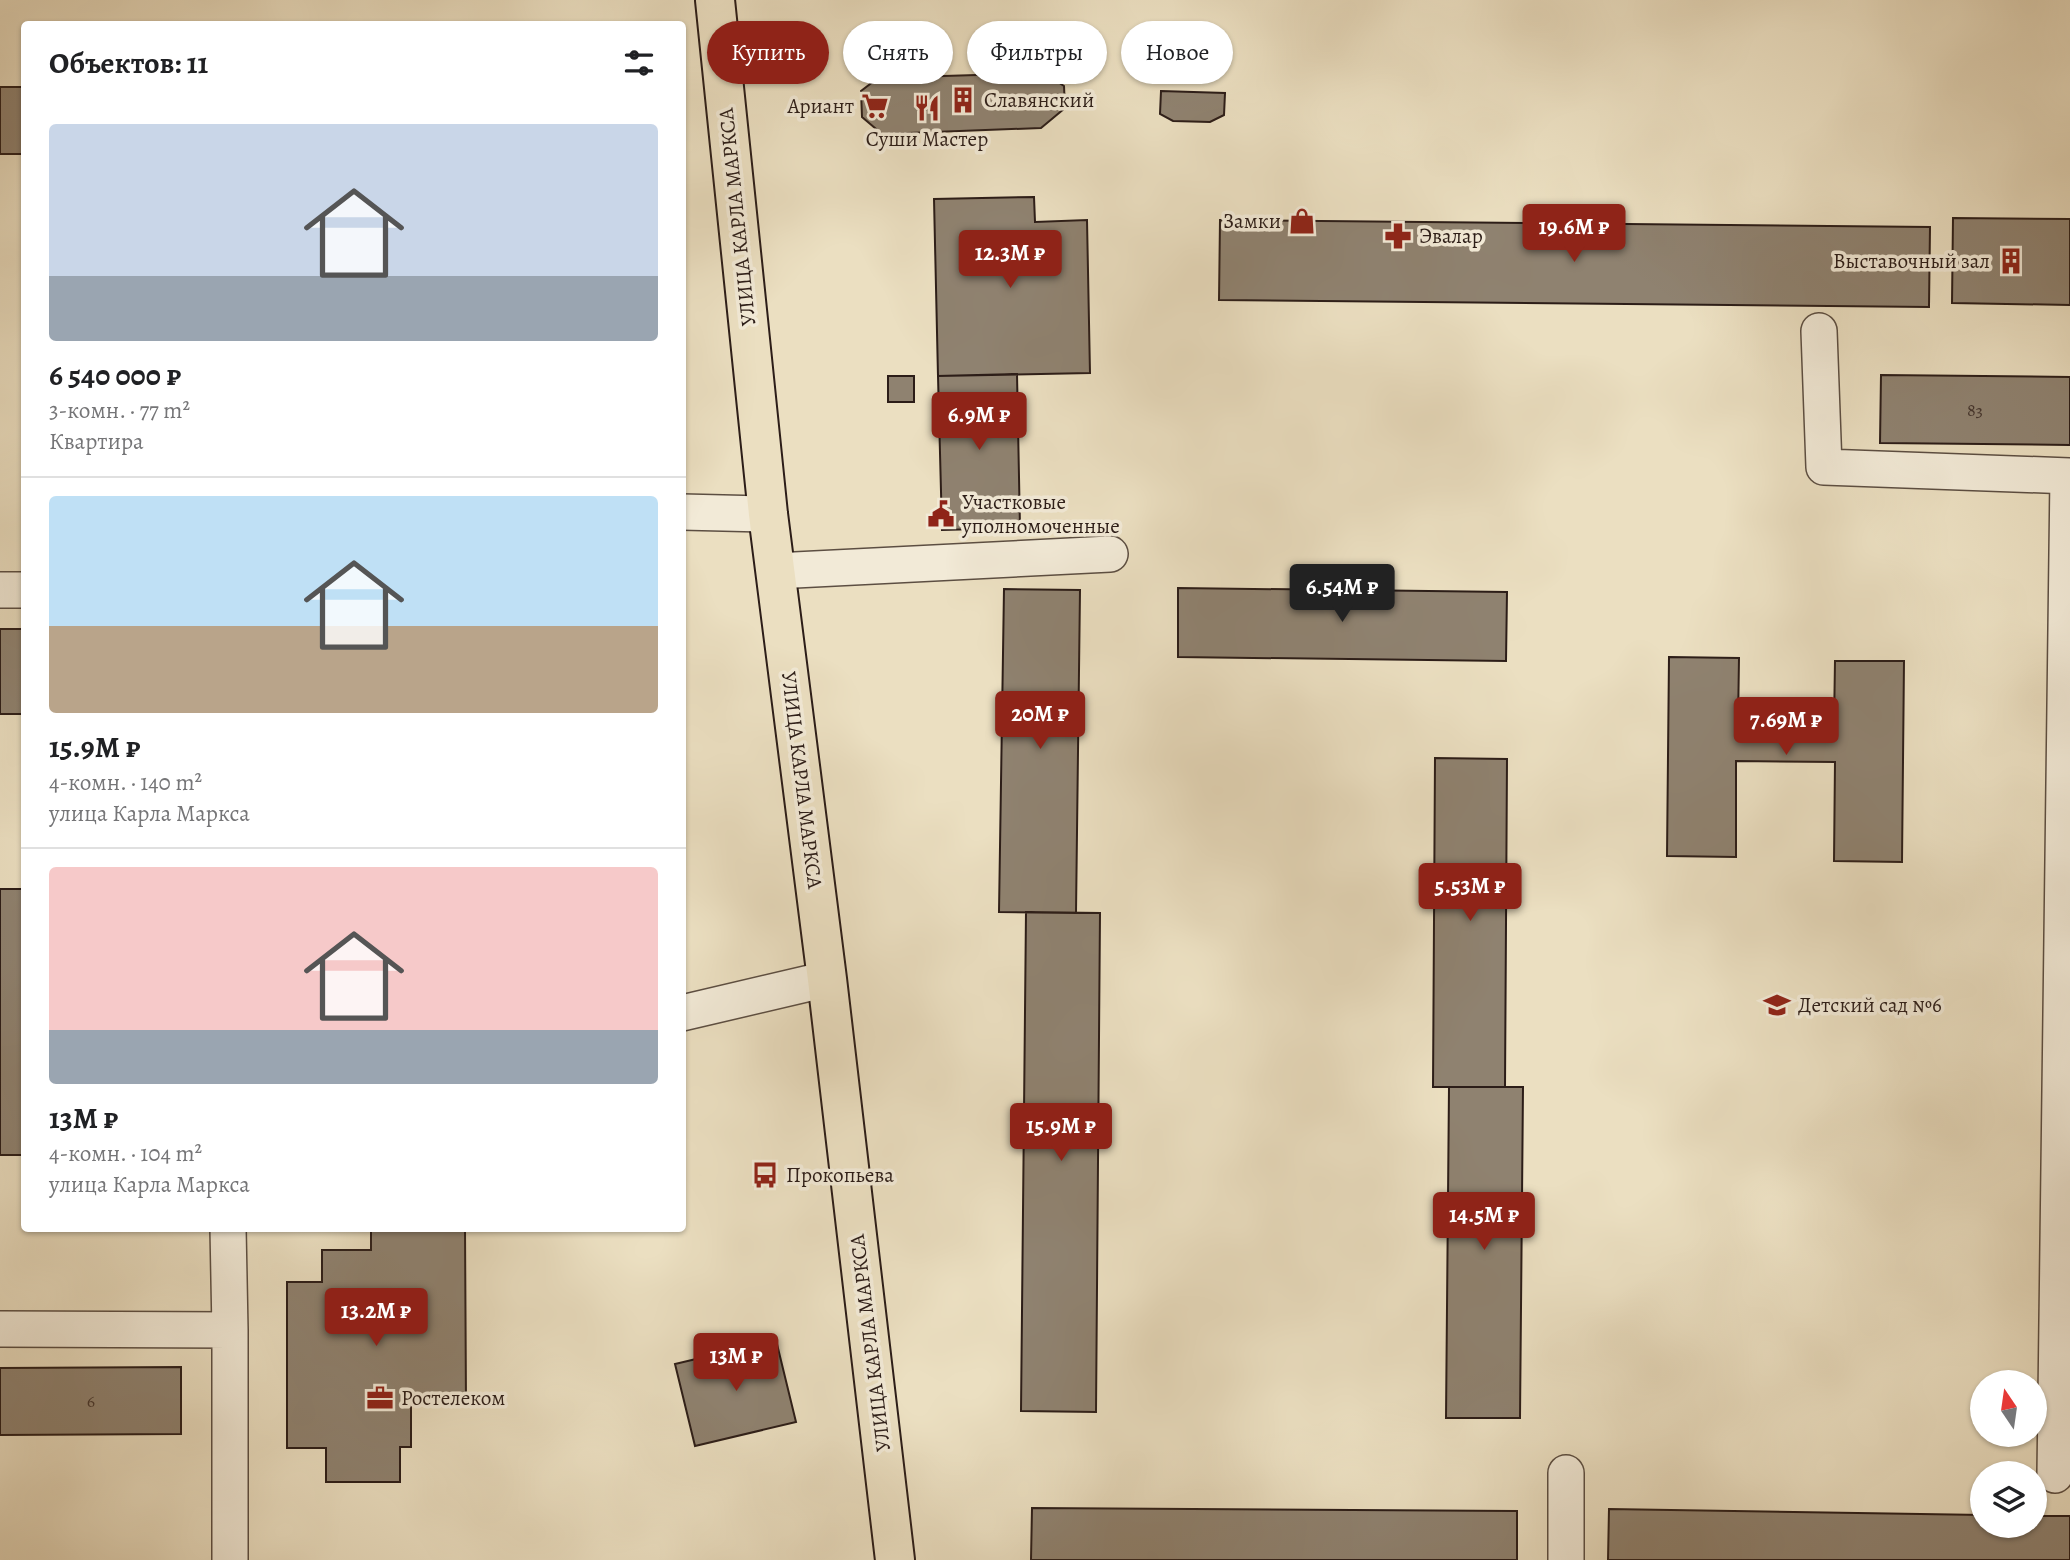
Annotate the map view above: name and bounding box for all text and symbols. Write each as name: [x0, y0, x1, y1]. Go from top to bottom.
chip: Купить: [707, 21, 829, 84]
chip: Снять: [843, 21, 953, 84]
chip: Фильтры: [967, 21, 1107, 84]
chip: Новое: [1121, 21, 1233, 84]
text: Объектов: 11: [49, 43, 208, 83]
icon: filters: [620, 44, 658, 82]
building icon: Славянский: [948, 85, 978, 115]
place label: Славянский: [984, 86, 1094, 114]
supermarket icon: Ариант: [860, 91, 890, 121]
place label: Ариант: [787, 92, 854, 120]
restaurant icon: Суши Мастер: [912, 93, 942, 123]
street label: УЛИЦА КАРЛА МАРКСА: [712, 106, 762, 327]
place label: Суши Мастер: [866, 125, 988, 153]
icon: home: [291, 170, 417, 296]
pin: 19.6M ₽: [1509, 204, 1639, 264]
shop icon: Замки: [1287, 206, 1317, 236]
place label: Замки: [1223, 207, 1281, 235]
text: 19.6M ₽: [1539, 211, 1609, 242]
pharmacy icon: Эвалар: [1383, 221, 1413, 251]
place label: Эвалар: [1419, 222, 1483, 250]
pin: 12.3M ₽: [945, 230, 1075, 290]
text: 12.3M ₽: [975, 237, 1045, 268]
building icon: Выставочный зал: [1996, 246, 2026, 276]
place label: Выставочный зал: [1833, 247, 1990, 275]
text: 6 540 000 ₽: [49, 355, 181, 395]
pin: 6.9M ₽: [922, 392, 1036, 452]
text: 3-комн. · 77 m²: [49, 395, 190, 426]
house number: 83: [1967, 398, 1983, 422]
text: 6.9M ₽: [948, 399, 1010, 430]
text: Квартира: [49, 426, 144, 457]
place label: Участковые уполномоченные: [961, 488, 1120, 540]
public building icon: Участковые уполномоченные: [926, 499, 956, 529]
icon: home: [291, 542, 417, 668]
pin: 6.54M ₽: [1277, 564, 1407, 624]
text: 6.54M ₽: [1306, 571, 1378, 602]
street label: УЛИЦА КАРЛА МАРКСА: [775, 670, 829, 891]
pin: 20M ₽: [991, 692, 1089, 751]
text: 20M ₽: [1011, 698, 1069, 729]
pin: 7.69M ₽: [1721, 698, 1851, 757]
text: 7.69M ₽: [1750, 704, 1822, 735]
text: 15.9M ₽: [49, 727, 140, 767]
text: 4-комн. · 140 m²: [49, 767, 202, 798]
text: улица Карла Маркса: [49, 798, 250, 829]
pin: 5.53M ₽: [1405, 864, 1535, 923]
text: 5.53M ₽: [1435, 870, 1505, 901]
icon: home: [291, 913, 417, 1039]
school or university icon: Детский сад №6: [1762, 990, 1792, 1020]
place label: Детский сад №6: [1798, 991, 1942, 1019]
text: 13M ₽: [49, 1098, 118, 1138]
pin: 15.9M ₽: [996, 1104, 1126, 1163]
text: 15.9M ₽: [1026, 1110, 1096, 1141]
text: 4-комн. · 104 m²: [49, 1138, 202, 1169]
bus stop icon: Прокопьева: [750, 1160, 780, 1190]
place label: Прокопьева: [786, 1161, 894, 1189]
text: улица Карла Маркса: [49, 1169, 250, 1200]
pin: 14.5M ₽: [1419, 1192, 1549, 1252]
text: 14.5M ₽: [1449, 1199, 1519, 1230]
street label: УЛИЦА КАРЛА МАРКСА: [843, 1232, 897, 1453]
pin: 13.2M ₽: [311, 1288, 441, 1348]
text: 13.2M ₽: [341, 1295, 411, 1326]
pin: 13M ₽: [687, 1334, 785, 1393]
text: 13M ₽: [709, 1340, 763, 1371]
north arrow: [1970, 1370, 2048, 1447]
map controls: [1970, 1370, 2047, 1538]
office icon: Ростелеком: [365, 1383, 395, 1413]
place label: Ростелеком: [401, 1384, 505, 1412]
house number: 6: [87, 1389, 95, 1413]
button: layers: [1970, 1461, 2047, 1538]

